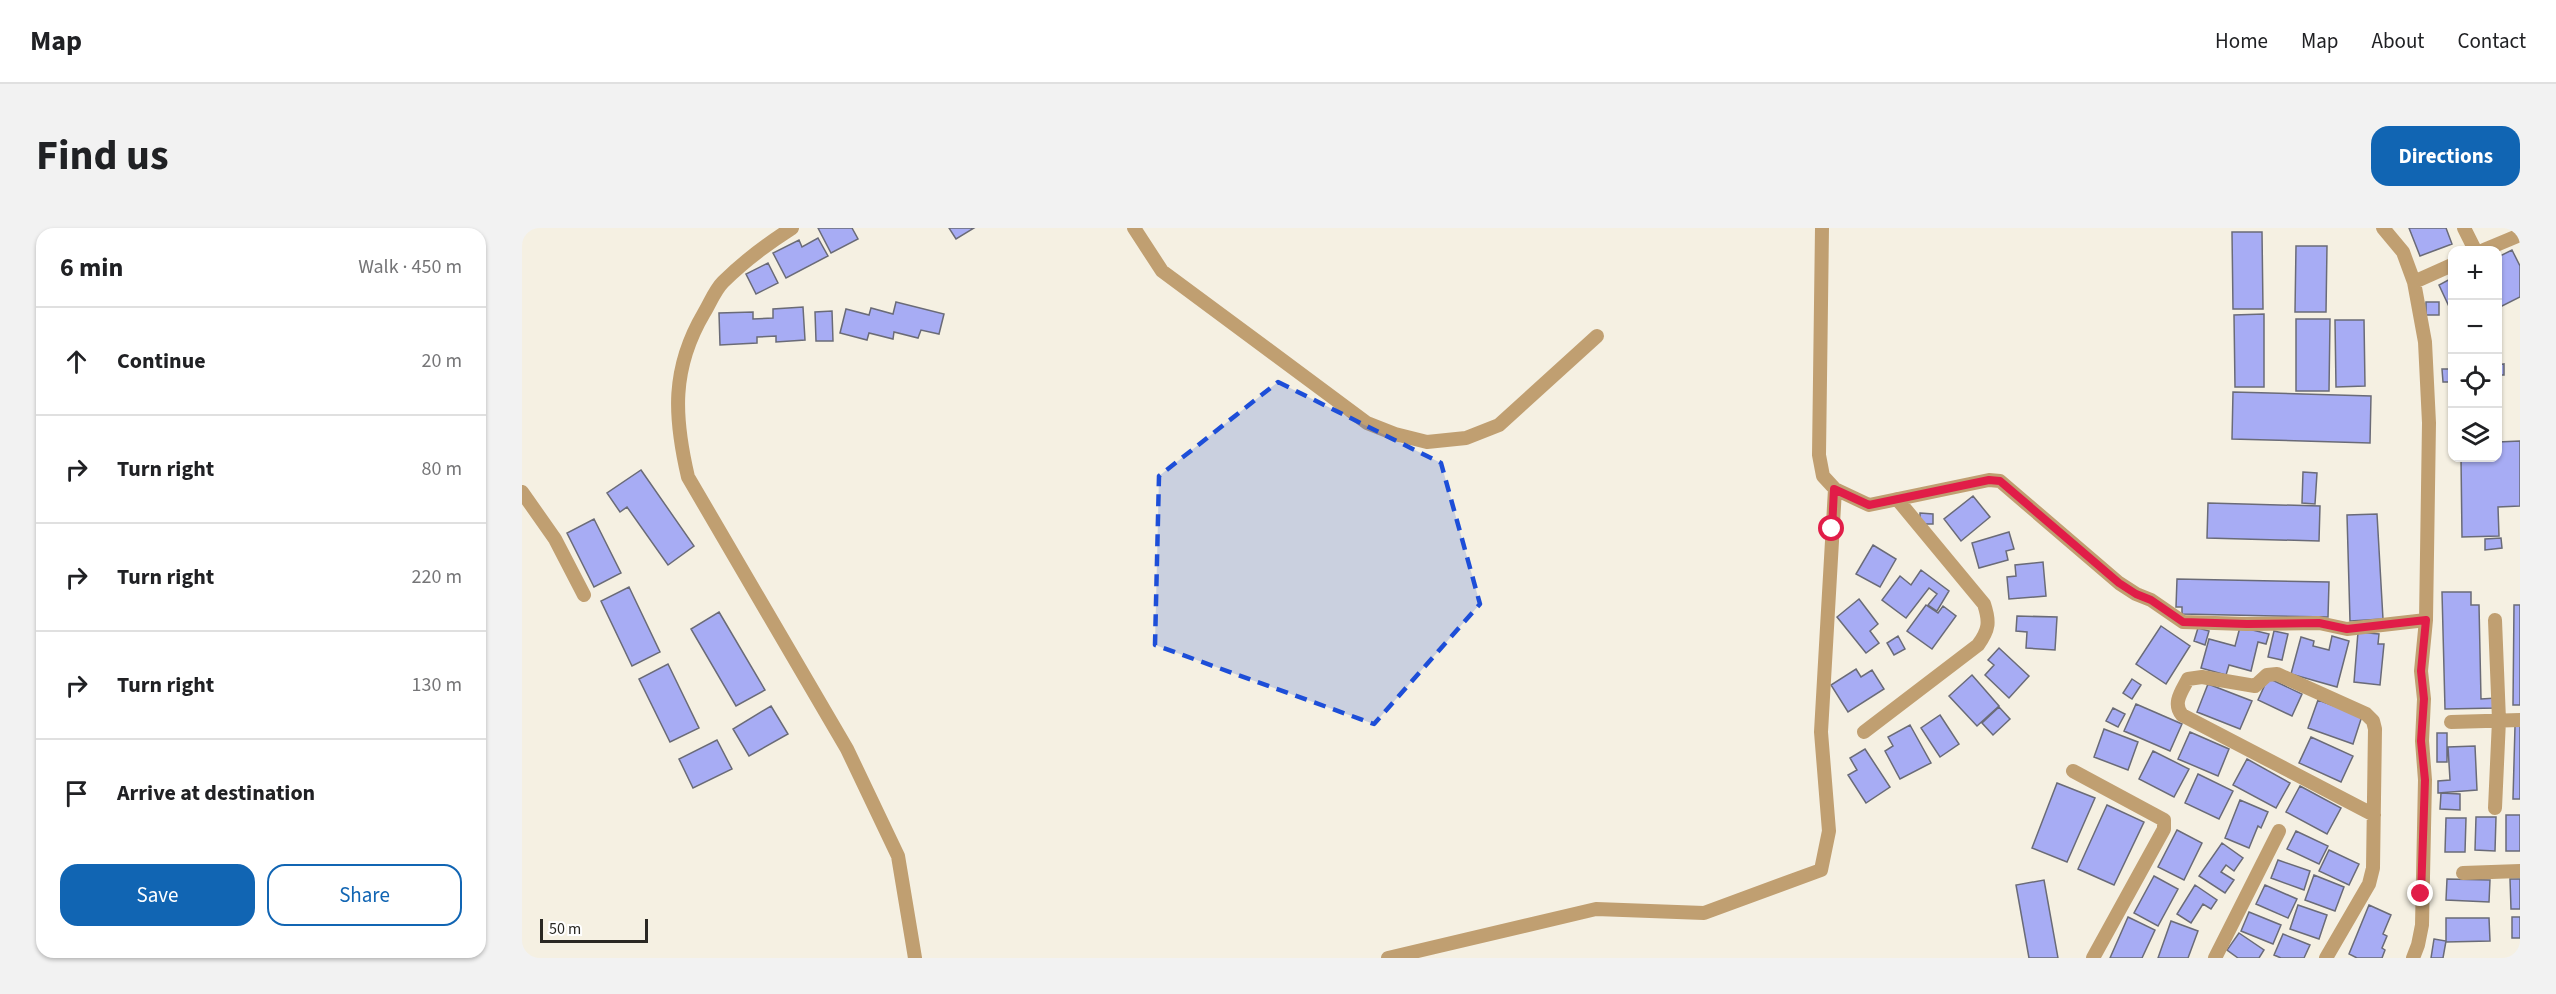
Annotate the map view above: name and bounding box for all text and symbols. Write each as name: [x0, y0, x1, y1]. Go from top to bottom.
text: Map: [30, 21, 82, 61]
text: Home: [2215, 26, 2268, 56]
text: Map: [2301, 26, 2339, 56]
text: About: [2372, 26, 2424, 56]
text: Contact: [2457, 26, 2526, 56]
text: Find us: [36, 126, 169, 186]
button: Directions: [2371, 126, 2520, 186]
map controls: [2448, 246, 2502, 462]
button: +: [2448, 246, 2502, 300]
text: 6 min: [60, 249, 123, 286]
text: Walk · 450 m: [358, 253, 462, 281]
button: −: [2448, 300, 2502, 354]
icon: ahead: [60, 345, 93, 378]
text: Continue: [117, 345, 206, 377]
text: 20 m: [422, 347, 462, 375]
button: locate: [2448, 354, 2502, 408]
button: layers: [2448, 408, 2502, 462]
icon: right: [60, 453, 93, 486]
text: Turn right: [117, 453, 214, 485]
text: 80 m: [422, 455, 462, 483]
route start: [1818, 515, 1844, 541]
icon: right: [60, 561, 93, 594]
text: Turn right: [117, 561, 214, 593]
text: 220 m: [412, 563, 462, 591]
icon: right: [60, 669, 93, 702]
text: Turn right: [117, 669, 214, 701]
text: 130 m: [412, 671, 462, 699]
icon: arrive: [60, 777, 93, 810]
text: Arrive at destination: [117, 777, 315, 809]
button: Save: [60, 864, 255, 926]
button: Share: [267, 864, 462, 926]
route end: [2407, 880, 2433, 906]
scale bar: [540, 916, 648, 944]
text: 50 m: [549, 918, 581, 940]

